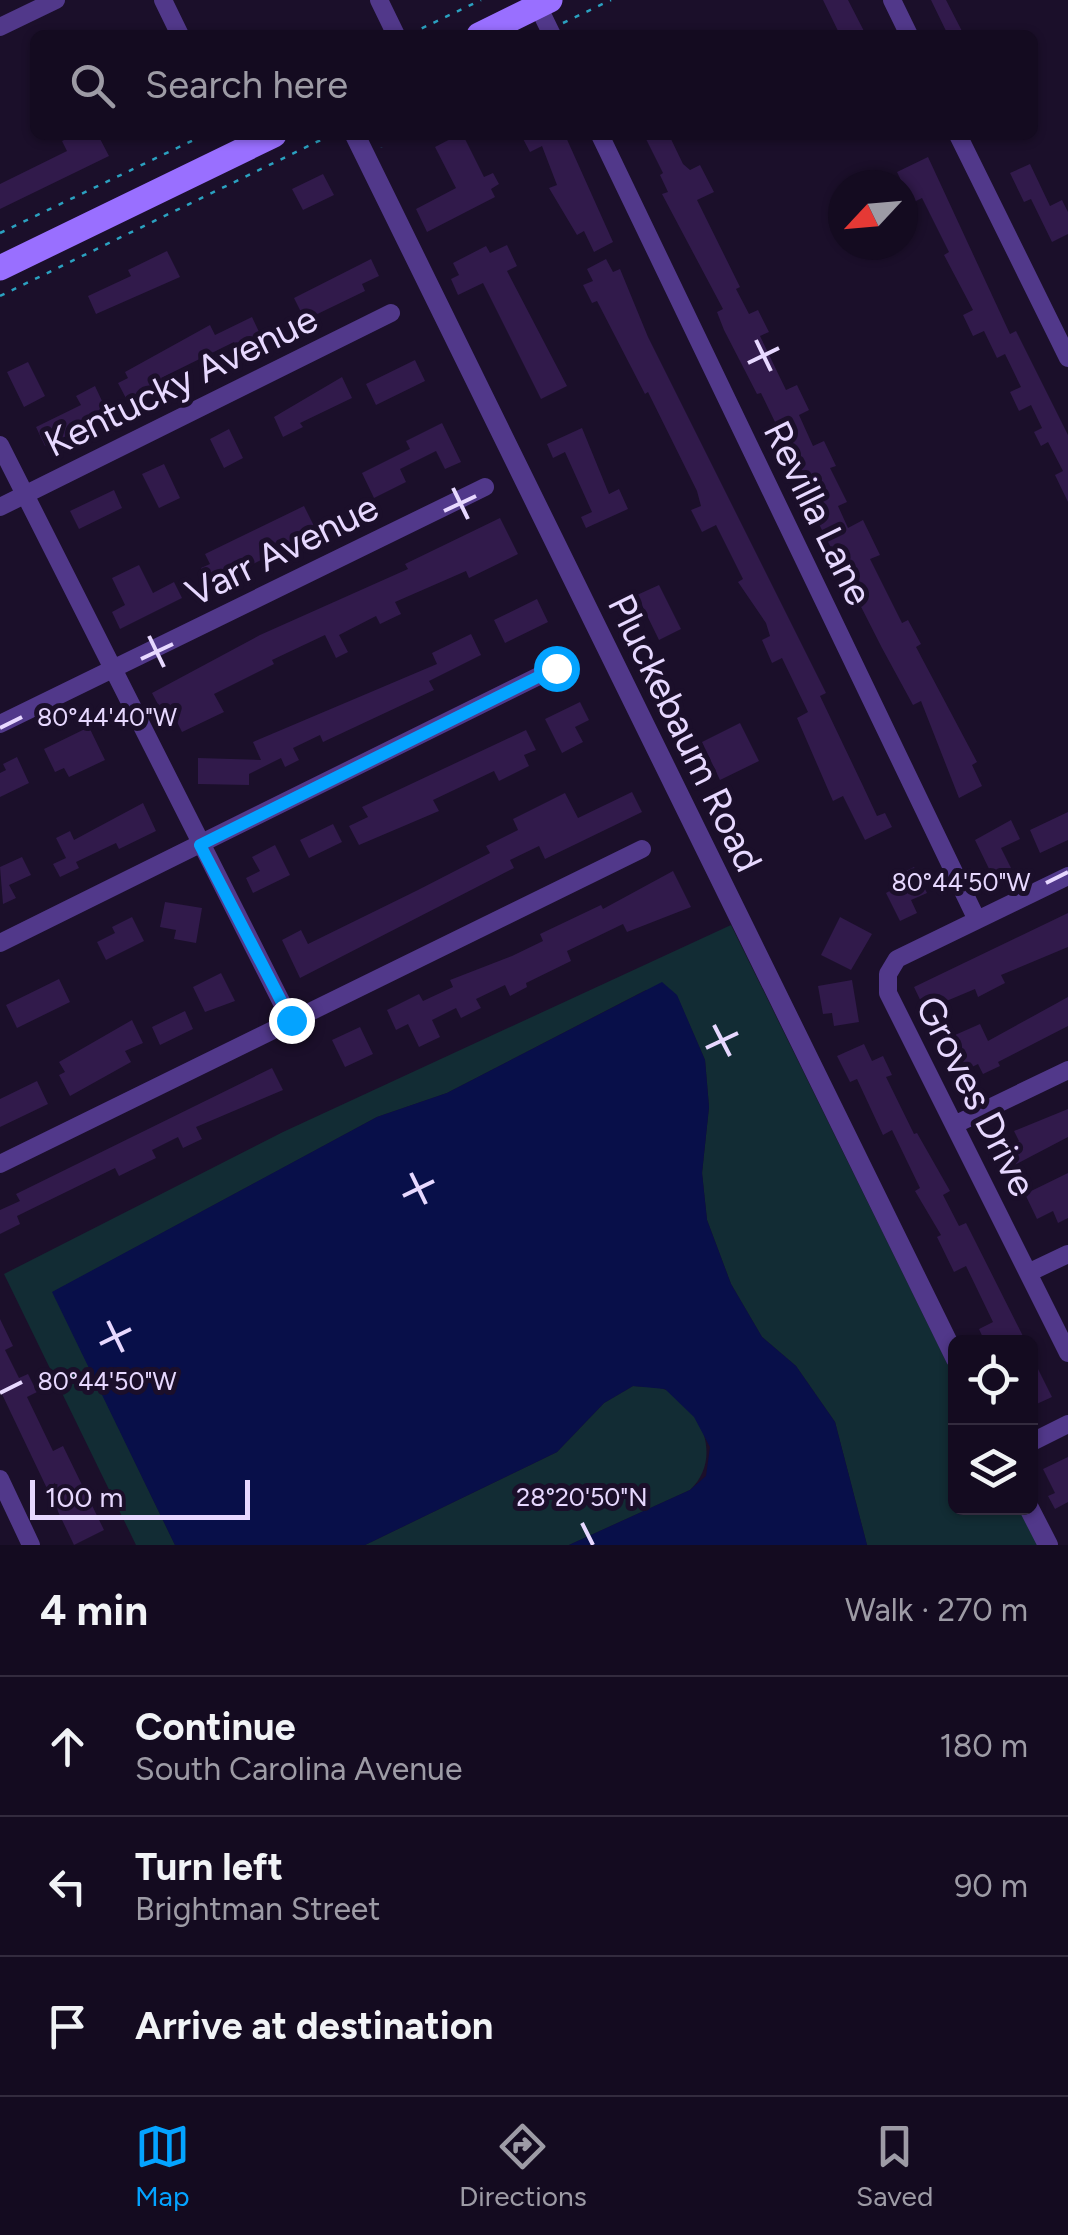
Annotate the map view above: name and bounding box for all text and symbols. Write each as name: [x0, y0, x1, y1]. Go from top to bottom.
search box: [30, 30, 1038, 140]
icon: search: [65, 58, 120, 113]
text: Search here: [145, 62, 348, 108]
north arrow: [828, 170, 918, 260]
street label: Kentucky Avenue: [37, 295, 325, 467]
street label: Revilla Lane: [754, 413, 882, 613]
street label: Varr Avenue: [179, 484, 385, 616]
street label: Pluckebaum Road: [598, 587, 772, 879]
route start: [534, 646, 580, 692]
text: 80°44'40"W: [37, 702, 177, 732]
text: 80°44'50"W: [891, 867, 1031, 897]
street label: Groves Drive: [906, 988, 1046, 1204]
route end: [269, 998, 315, 1044]
map controls: [948, 1335, 1038, 1515]
button: locate: [948, 1335, 1038, 1425]
text: 80°44'50"W: [37, 1366, 177, 1396]
button: layers: [948, 1425, 1038, 1515]
scale bar: [30, 1475, 250, 1520]
text: 100 m: [45, 1480, 123, 1514]
text: 28°20'50"N: [516, 1482, 648, 1512]
text: 4 min: [40, 1585, 148, 1636]
text: Walk · 270 m: [845, 1591, 1028, 1629]
text: Continue: [135, 1704, 296, 1750]
icon: ahead: [40, 1719, 95, 1774]
text: 180 m: [939, 1727, 1028, 1765]
text: South Carolina Avenue: [135, 1750, 462, 1788]
text: Turn left: [135, 1844, 283, 1890]
icon: left: [40, 1859, 95, 1914]
text: 90 m: [954, 1867, 1028, 1905]
text: Brightman Street: [135, 1890, 380, 1928]
icon: arrive: [40, 1999, 95, 2054]
text: Arrive at destination: [135, 2003, 493, 2049]
tab: Map: [135, 2119, 190, 2213]
tab: Directions: [459, 2119, 587, 2213]
tab: Saved: [856, 2119, 933, 2213]

